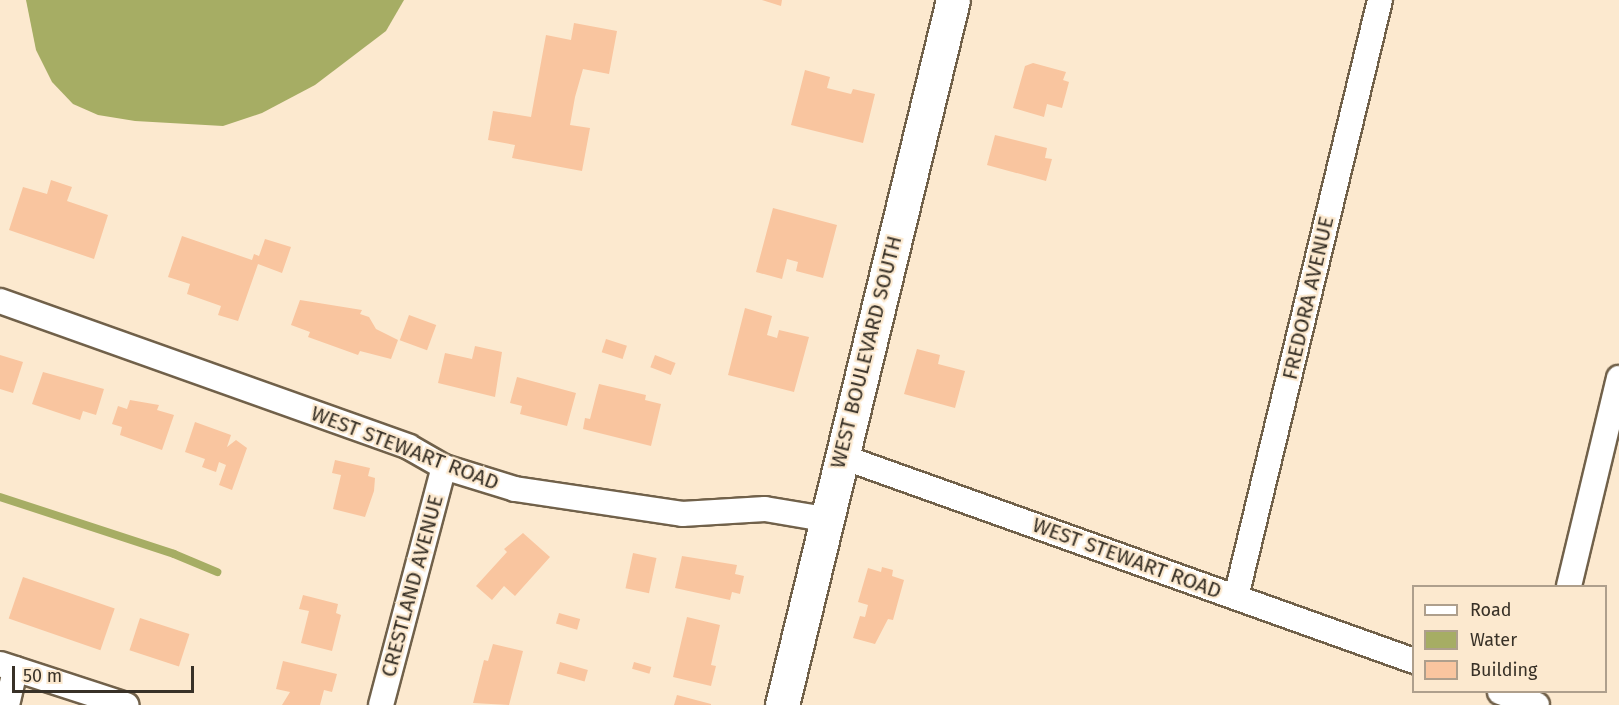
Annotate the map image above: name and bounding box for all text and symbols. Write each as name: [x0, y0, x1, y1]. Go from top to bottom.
street label: FREDORA AVENUE: [1277, 214, 1339, 382]
street label: WEST BOULEVARD SOUTH: [825, 233, 907, 471]
street label: WEST STEWART ROAD: [307, 401, 503, 495]
street label: CRESTLAND AVENUE: [376, 492, 448, 680]
street label: WEST STEWART ROAD: [1029, 512, 1225, 604]
legend: [1412, 585, 1607, 693]
text: Road: [1470, 599, 1512, 621]
text: Water: [1470, 629, 1517, 651]
scale bar: [15, 654, 196, 692]
text: Building: [1470, 659, 1537, 681]
text: 50 m: [23, 665, 62, 687]

